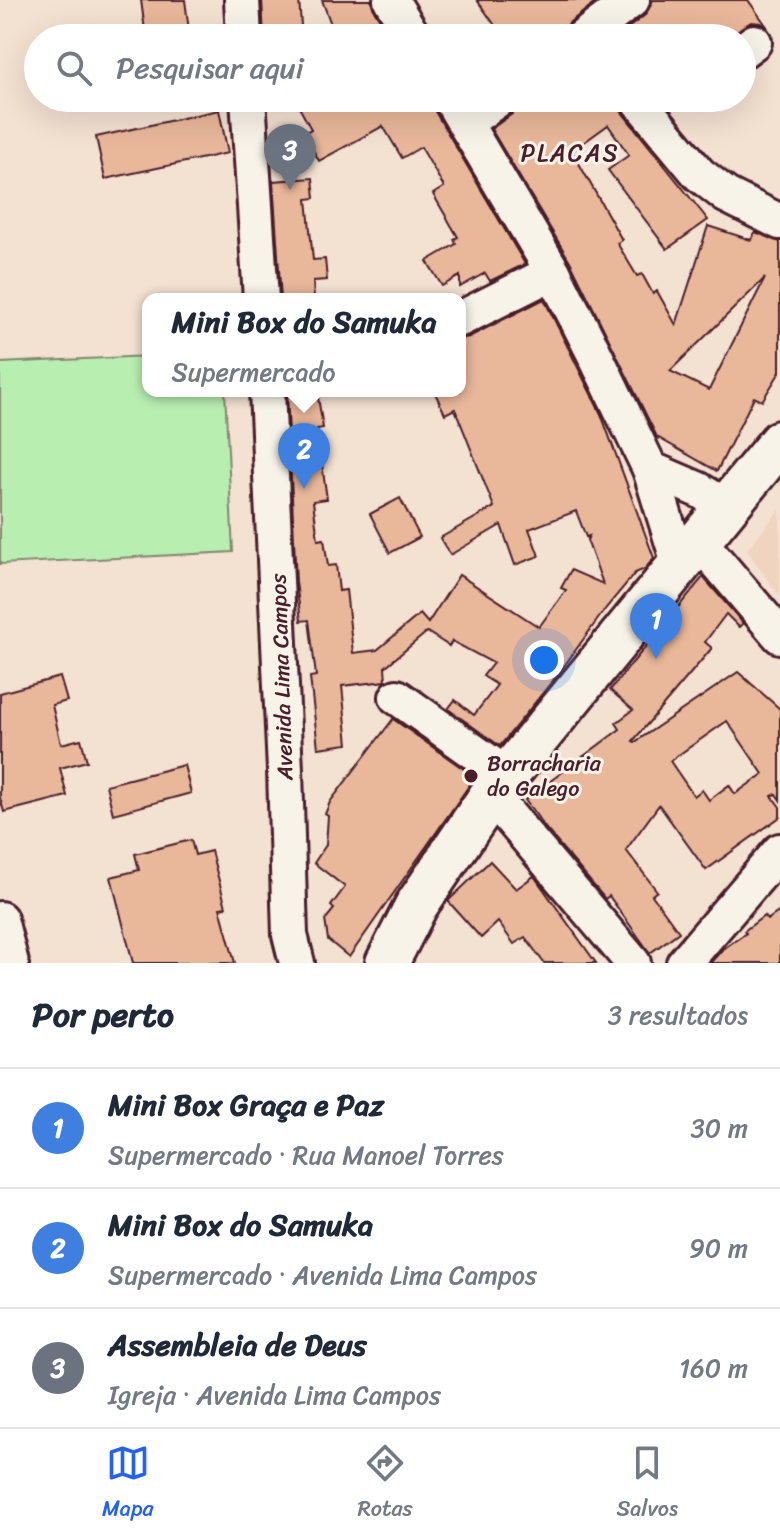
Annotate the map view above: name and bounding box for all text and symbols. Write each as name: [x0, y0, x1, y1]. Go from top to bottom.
search box: [24, 24, 756, 112]
text: Pesquisar aqui: [116, 41, 304, 95]
icon: search: [52, 46, 96, 90]
pin: 3: [264, 124, 316, 190]
district label: PLACAS: [520, 132, 620, 174]
popup: [142, 293, 466, 397]
text: Mini Box do Samuka: [171, 295, 437, 349]
text: Supermercado: [171, 349, 336, 395]
pin: 2: [278, 423, 330, 489]
street label: Avenida Lima Campos: [258, 572, 305, 782]
pin: 1: [630, 593, 682, 659]
your location: [524, 640, 564, 680]
place label: Borracharia do Galego: [487, 744, 602, 808]
marker: Borracharia do Galego: [462, 767, 480, 785]
text: Por perto: [32, 985, 174, 1045]
text: 3 resultados: [608, 992, 748, 1038]
text: Mini Box Graça e Paz: [108, 1078, 384, 1132]
text: 1: [52, 1105, 64, 1151]
text: 30 m: [691, 1105, 748, 1151]
text: Supermercado · Rua Manoel Torres: [108, 1132, 504, 1178]
text: Mini Box do Samuka: [108, 1198, 373, 1252]
text: 2: [50, 1225, 66, 1271]
text: 90 m: [689, 1225, 748, 1271]
text: Supermercado · Avenida Lima Campos: [108, 1252, 537, 1298]
text: Assembleia de Deus: [108, 1318, 367, 1372]
text: 3: [51, 1345, 65, 1391]
text: 160 m: [679, 1345, 748, 1391]
text: Igreja · Avenida Lima Campos: [108, 1372, 441, 1418]
tab: Mapa: [102, 1441, 154, 1528]
tab: Rotas: [357, 1441, 413, 1528]
tab: Salvos: [617, 1441, 678, 1528]

